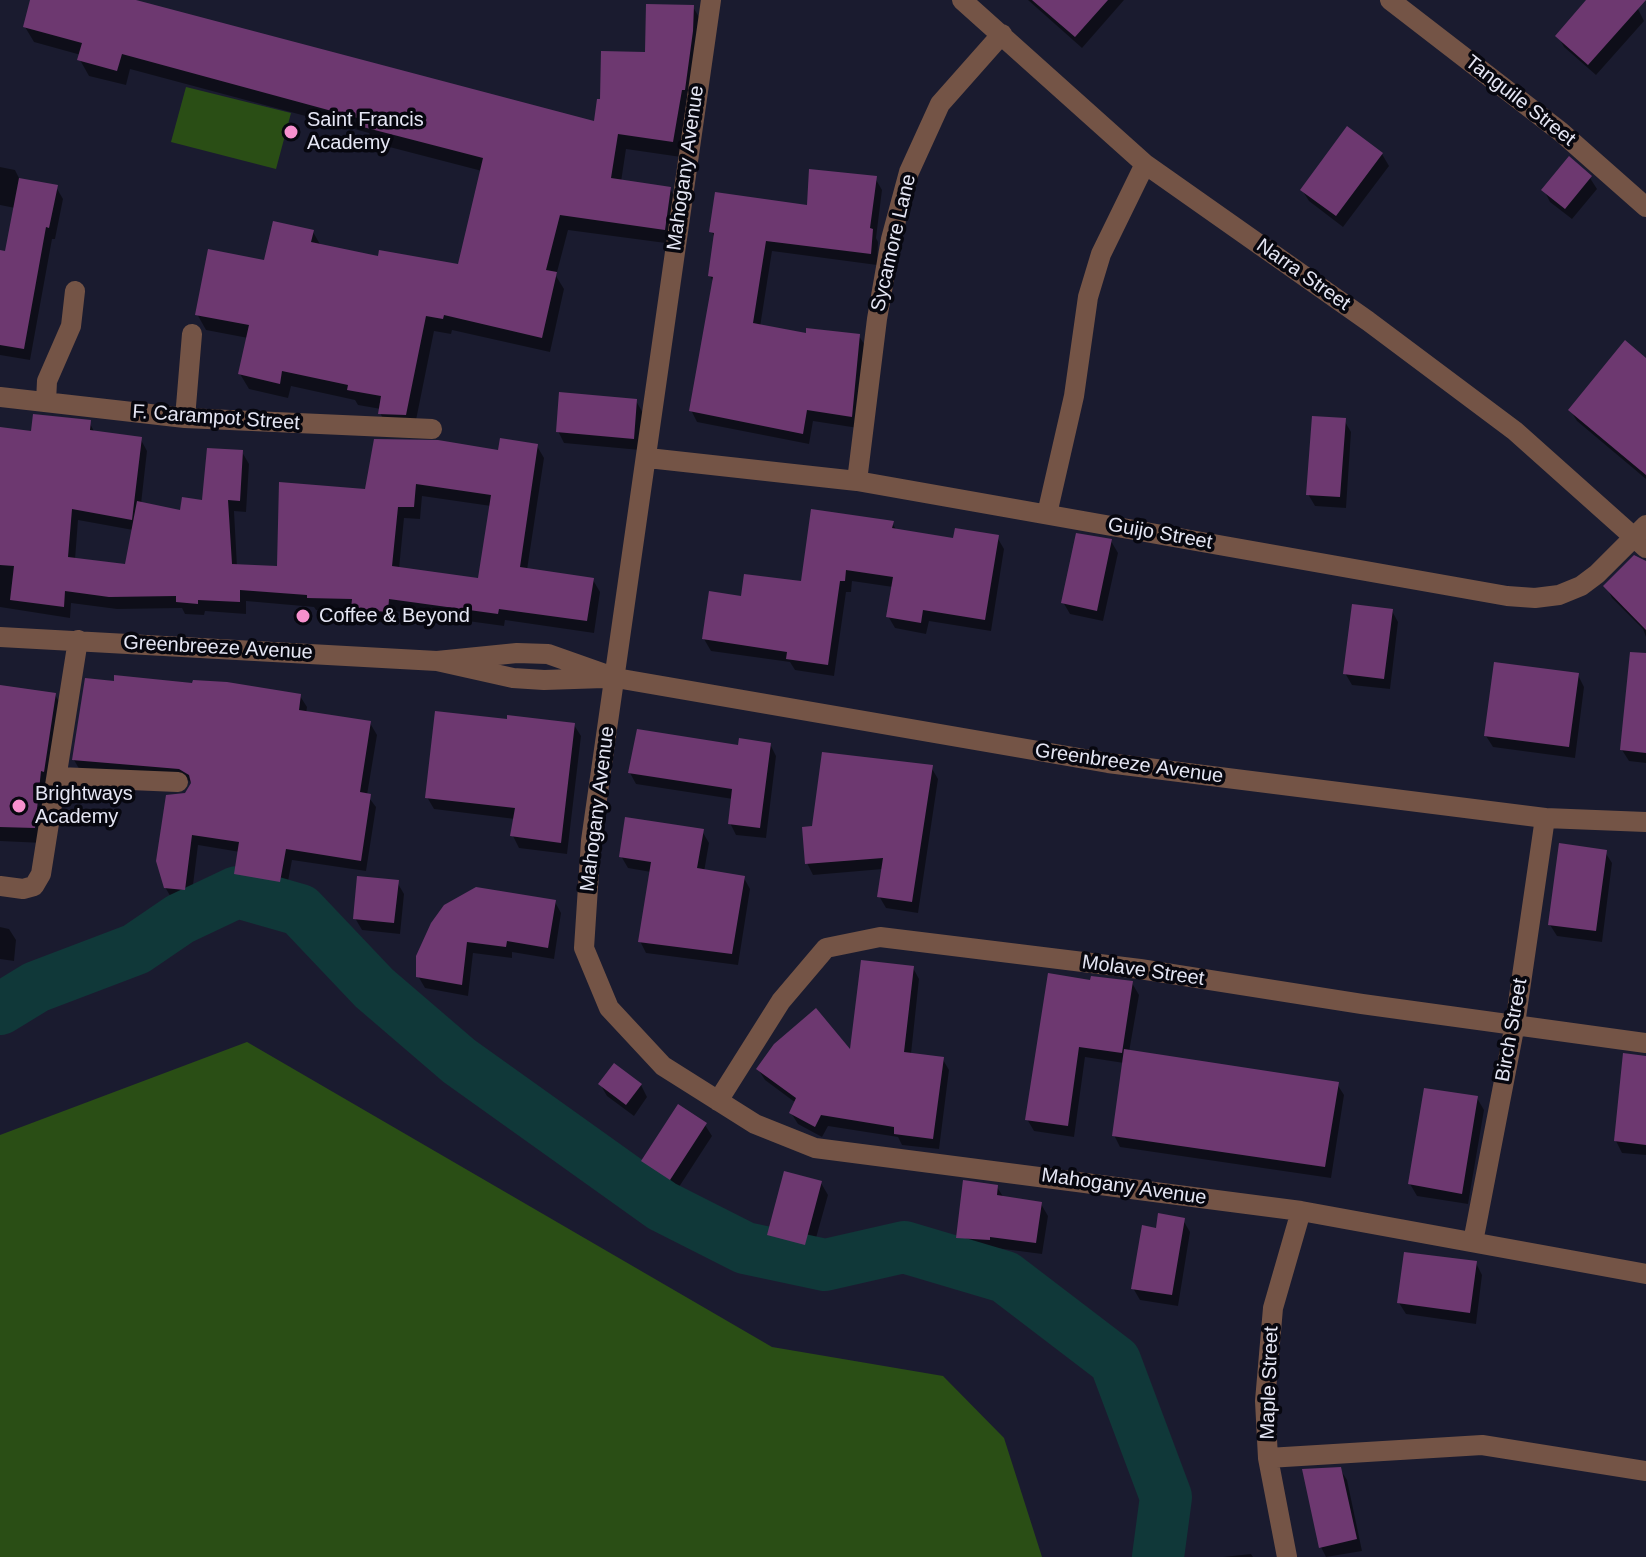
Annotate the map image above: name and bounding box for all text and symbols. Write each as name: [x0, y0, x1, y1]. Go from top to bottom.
street label: Tanguile Street: [1460, 50, 1580, 152]
street label: Mahogany Avenue: [663, 84, 709, 252]
place label: Saint Francis Academy: [307, 108, 424, 155]
marker: Saint Francis Academy: [282, 123, 300, 141]
street label: Sycamore Lane: [867, 172, 921, 314]
street label: Narra Street: [1252, 234, 1354, 316]
street label: F. Carampot Street: [131, 400, 301, 436]
street label: Guijo Street: [1106, 513, 1214, 555]
place label: Coffee & Beyond: [319, 604, 470, 628]
marker: Coffee & Beyond: [294, 607, 312, 625]
street label: Greenbreeze Avenue: [123, 631, 313, 665]
street label: Mahogany Avenue: [576, 725, 620, 893]
street label: Greenbreeze Avenue: [1033, 739, 1225, 789]
place label: Brightways Academy: [35, 782, 133, 829]
marker: Brightways Academy: [10, 797, 28, 815]
street label: Molave Street: [1080, 951, 1206, 991]
street label: Birch Street: [1491, 976, 1533, 1084]
street label: Mahogany Avenue: [1040, 1164, 1208, 1210]
street label: Maple Street: [1256, 1326, 1284, 1440]

